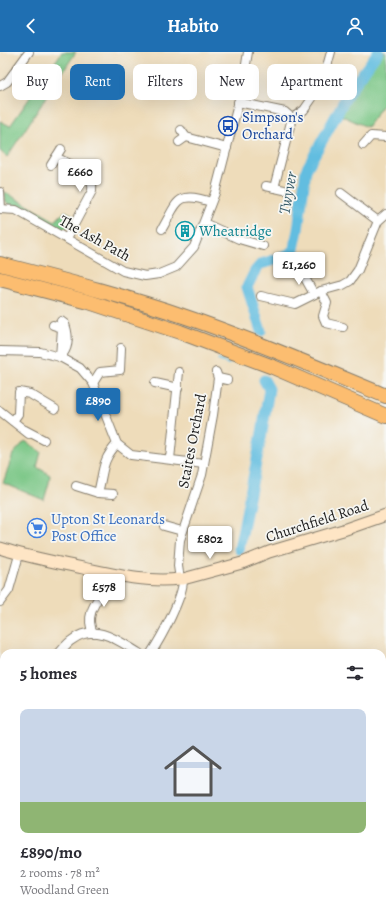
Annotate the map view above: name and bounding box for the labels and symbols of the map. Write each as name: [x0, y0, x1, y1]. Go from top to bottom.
place label: Simpson's Orchard: [242, 107, 304, 144]
bus stop icon: Simpson's Orchard: [217, 115, 239, 137]
pin: £660: [56, 159, 104, 193]
water label: Twyver: [273, 170, 303, 216]
street label: The Ash Path: [56, 210, 134, 266]
building icon: Wheatridge: [174, 220, 196, 242]
place label: Wheatridge: [198, 221, 272, 241]
pin: £1,260: [266, 252, 332, 286]
pin: £890: [74, 388, 122, 422]
street label: Staites Orchard: [173, 391, 211, 490]
street label: Churchfield Road: [263, 495, 372, 547]
place label: Upton St Leonards Post Office: [51, 509, 165, 546]
supermarket icon: Upton St Leonards Post Office: [26, 517, 48, 539]
pin: £802: [186, 526, 234, 560]
pin: £578: [80, 574, 128, 608]

